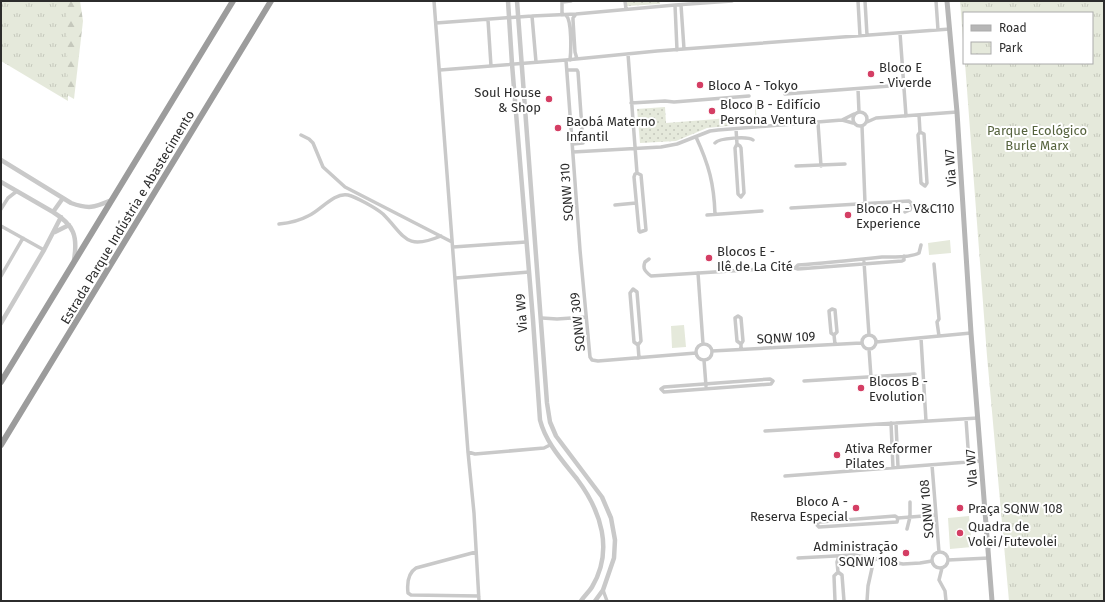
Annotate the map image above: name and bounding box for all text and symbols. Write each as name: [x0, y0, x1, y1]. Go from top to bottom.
legend: [963, 12, 1093, 64]
text: Road: [999, 21, 1027, 35]
text: Park: [999, 41, 1023, 55]
place label: Bloco E - Viverde: [879, 60, 932, 90]
marker: Bloco E - Viverde: [866, 69, 876, 79]
place label: Bloco A - Tokyo: [708, 78, 798, 93]
marker: Bloco A - Tokyo: [695, 80, 705, 90]
place label: Soul House & Shop: [474, 85, 541, 115]
marker: Soul House & Shop: [544, 94, 554, 104]
place label: Bloco B - Edifício Persona Ventura: [720, 97, 821, 127]
marker: Bloco B - Edifício Persona Ventura: [707, 106, 717, 116]
street label: Estrada Parque Indústria e Abastecimento: [57, 108, 197, 327]
place label: Baobá Materno Infantil: [566, 114, 656, 144]
marker: Baobá Materno Infantil: [553, 123, 563, 133]
park label: Parque Ecológico Burle Marx: [987, 123, 1087, 153]
street label: Via W7: [942, 148, 959, 187]
street label: SQNW 310: [557, 162, 576, 222]
place label: Bloco H - V&C110 Experience: [856, 201, 955, 231]
marker: Bloco H - V&C110 Experience: [843, 210, 853, 220]
place label: Blocos E - Ilê de La Cité: [717, 244, 793, 274]
marker: Blocos E - Ilê de La Cité: [704, 253, 714, 263]
street label: SQNW 309: [567, 291, 588, 352]
street label: Via W9: [513, 293, 530, 333]
street label: SQNW 109: [756, 328, 816, 347]
place label: Blocos B - Evolution: [869, 374, 928, 404]
marker: Blocos B - Evolution: [856, 383, 866, 393]
place label: Ativa Reformer Pilates: [845, 441, 932, 471]
street label: Vla W7: [963, 448, 980, 487]
marker: Ativa Reformer Pilates: [832, 450, 842, 460]
street label: SQNW 108: [916, 479, 937, 539]
place label: Bloco A - Reserva Especial: [750, 494, 848, 524]
place label: Praça SQNW 108: [968, 501, 1063, 516]
marker: Bloco A - Reserva Especial: [851, 503, 861, 513]
marker: Praça SQNW 108: [955, 503, 965, 513]
place label: Quadra de Volei/Futevolei: [968, 519, 1057, 549]
marker: Quadra de Volei/Futevolei: [955, 528, 965, 538]
place label: Administração SQNW 108: [814, 539, 898, 569]
marker: Administração SQNW 108: [901, 548, 911, 558]

